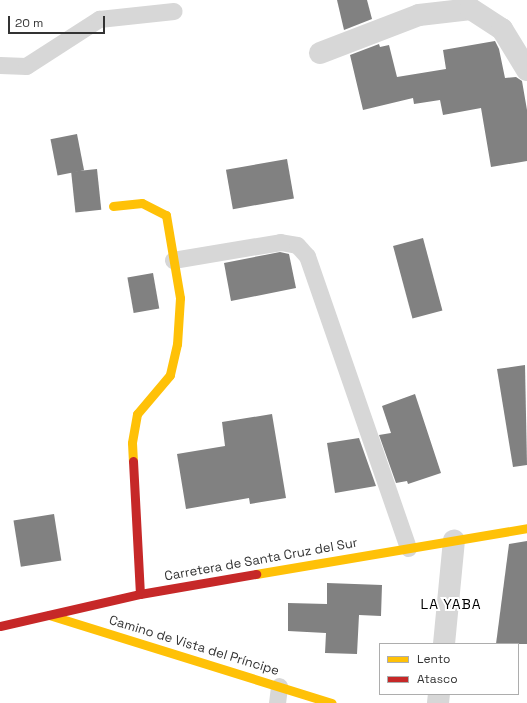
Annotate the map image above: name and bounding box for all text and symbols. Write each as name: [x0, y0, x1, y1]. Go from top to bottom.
scale bar: [10, 8, 107, 34]
text: 20 m: [15, 15, 43, 31]
street label: Carretera de Santa Cruz del Sur: [163, 535, 359, 585]
district label: LA YABA: [420, 596, 482, 612]
street label: Camino de Vista del Príncipe: [107, 613, 281, 679]
legend: [379, 643, 519, 695]
text: Lento: [417, 651, 451, 667]
text: Atasco: [417, 671, 458, 687]

